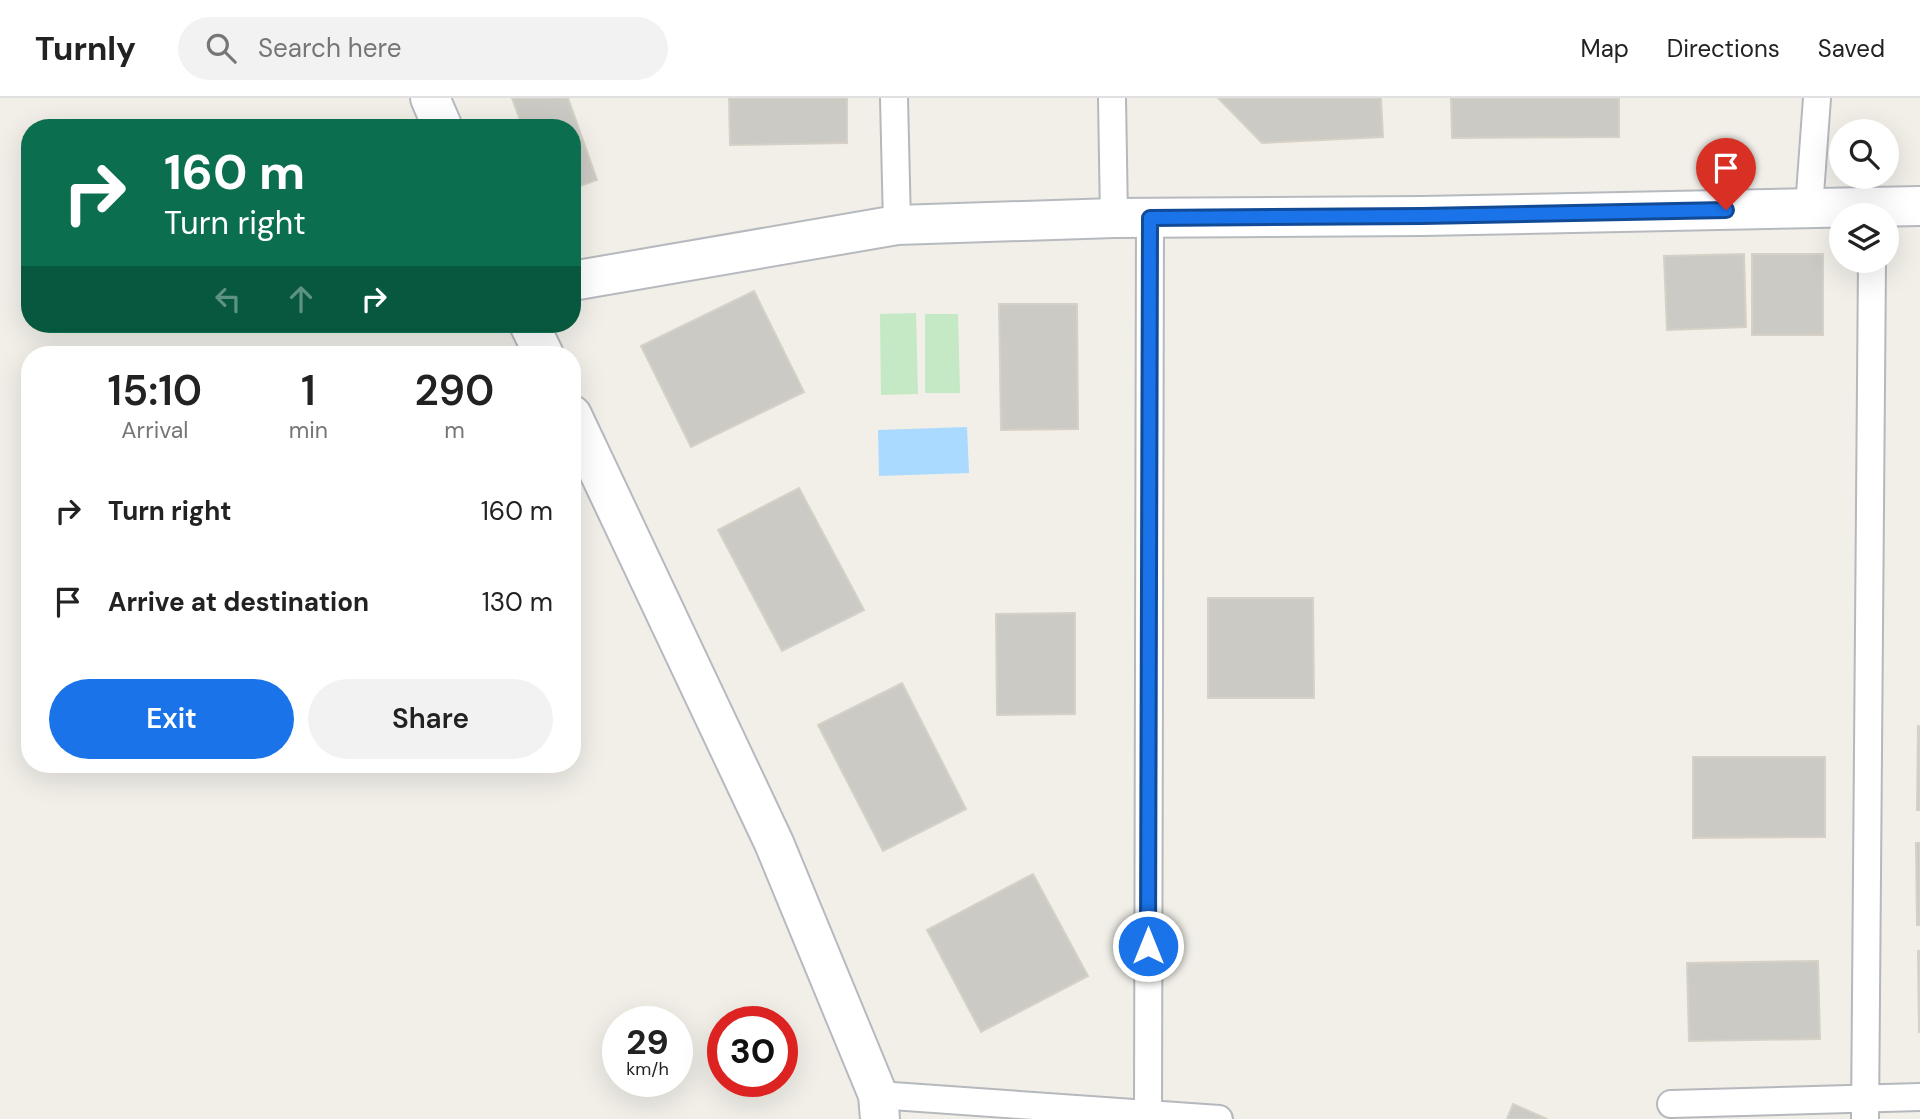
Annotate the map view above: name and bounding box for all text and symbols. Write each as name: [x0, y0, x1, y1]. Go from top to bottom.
search box: [178, 17, 668, 80]
text: Turnly: [35, 27, 136, 70]
icon: search: [202, 29, 240, 67]
text: Search here: [258, 31, 401, 65]
text: Map: [1581, 33, 1629, 64]
text: Directions: [1667, 33, 1780, 64]
text: Saved: [1818, 33, 1885, 64]
map controls: [1829, 119, 1899, 273]
button: search: [1829, 119, 1899, 189]
pin: [1696, 138, 1756, 210]
text: 160 m: [164, 140, 305, 204]
icon: right: [49, 147, 140, 238]
icon: arrive: [1707, 149, 1745, 187]
text: Turn right: [164, 202, 306, 244]
button: layers: [1829, 203, 1899, 273]
icon: left: [209, 280, 247, 318]
icon: ahead: [282, 280, 320, 318]
icon: right: [355, 280, 393, 318]
text: 15:10: [108, 363, 202, 418]
text: 1: [301, 363, 316, 418]
text: 290: [415, 363, 494, 418]
text: Arrival: [121, 415, 188, 445]
text: min: [289, 415, 328, 445]
text: m: [444, 415, 465, 445]
icon: right: [49, 492, 87, 530]
text: Turn right: [108, 494, 232, 528]
text: 160 m: [481, 494, 553, 528]
icon: arrive: [49, 583, 87, 621]
text: Arrive at destination: [108, 585, 369, 619]
text: 130 m: [482, 585, 553, 619]
button: Exit: [49, 679, 294, 759]
button: Share: [308, 679, 553, 759]
position arrow: [1111, 909, 1185, 983]
speed limit sign: 30: [707, 1006, 798, 1097]
text: 29: [626, 1019, 669, 1065]
text: km/h: [626, 1057, 669, 1081]

